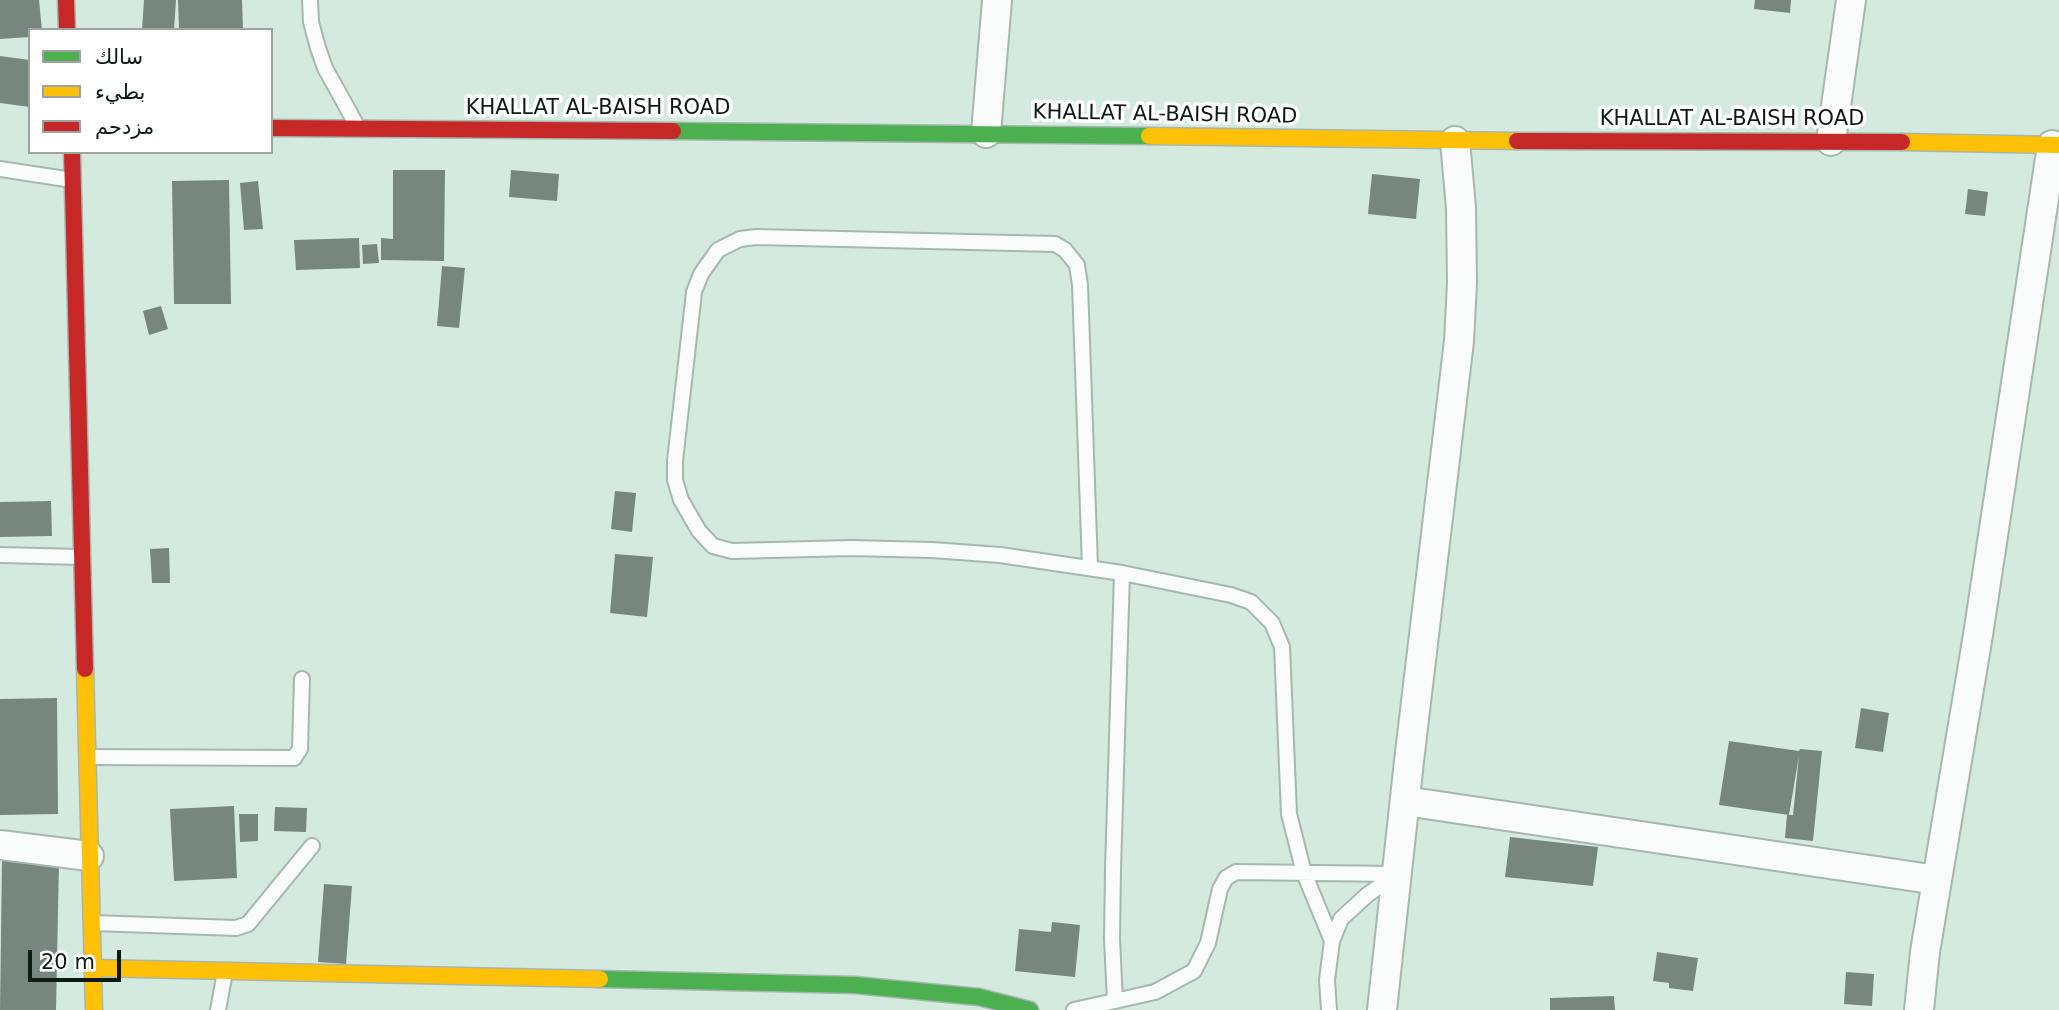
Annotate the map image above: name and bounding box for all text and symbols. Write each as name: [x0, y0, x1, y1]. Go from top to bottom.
legend: [28, 28, 273, 154]
text: سالك: [95, 45, 143, 69]
text: بطيء: [95, 80, 145, 104]
street label: KHALLAT AL-BAISH ROAD: [466, 96, 730, 122]
street label: KHALLAT AL-BAISH ROAD: [1032, 100, 1298, 130]
street label: KHALLAT AL-BAISH ROAD: [1600, 107, 1864, 133]
text: مزدحم: [95, 115, 154, 139]
scale bar: [32, 936, 124, 980]
text: 20 m: [41, 950, 95, 974]

